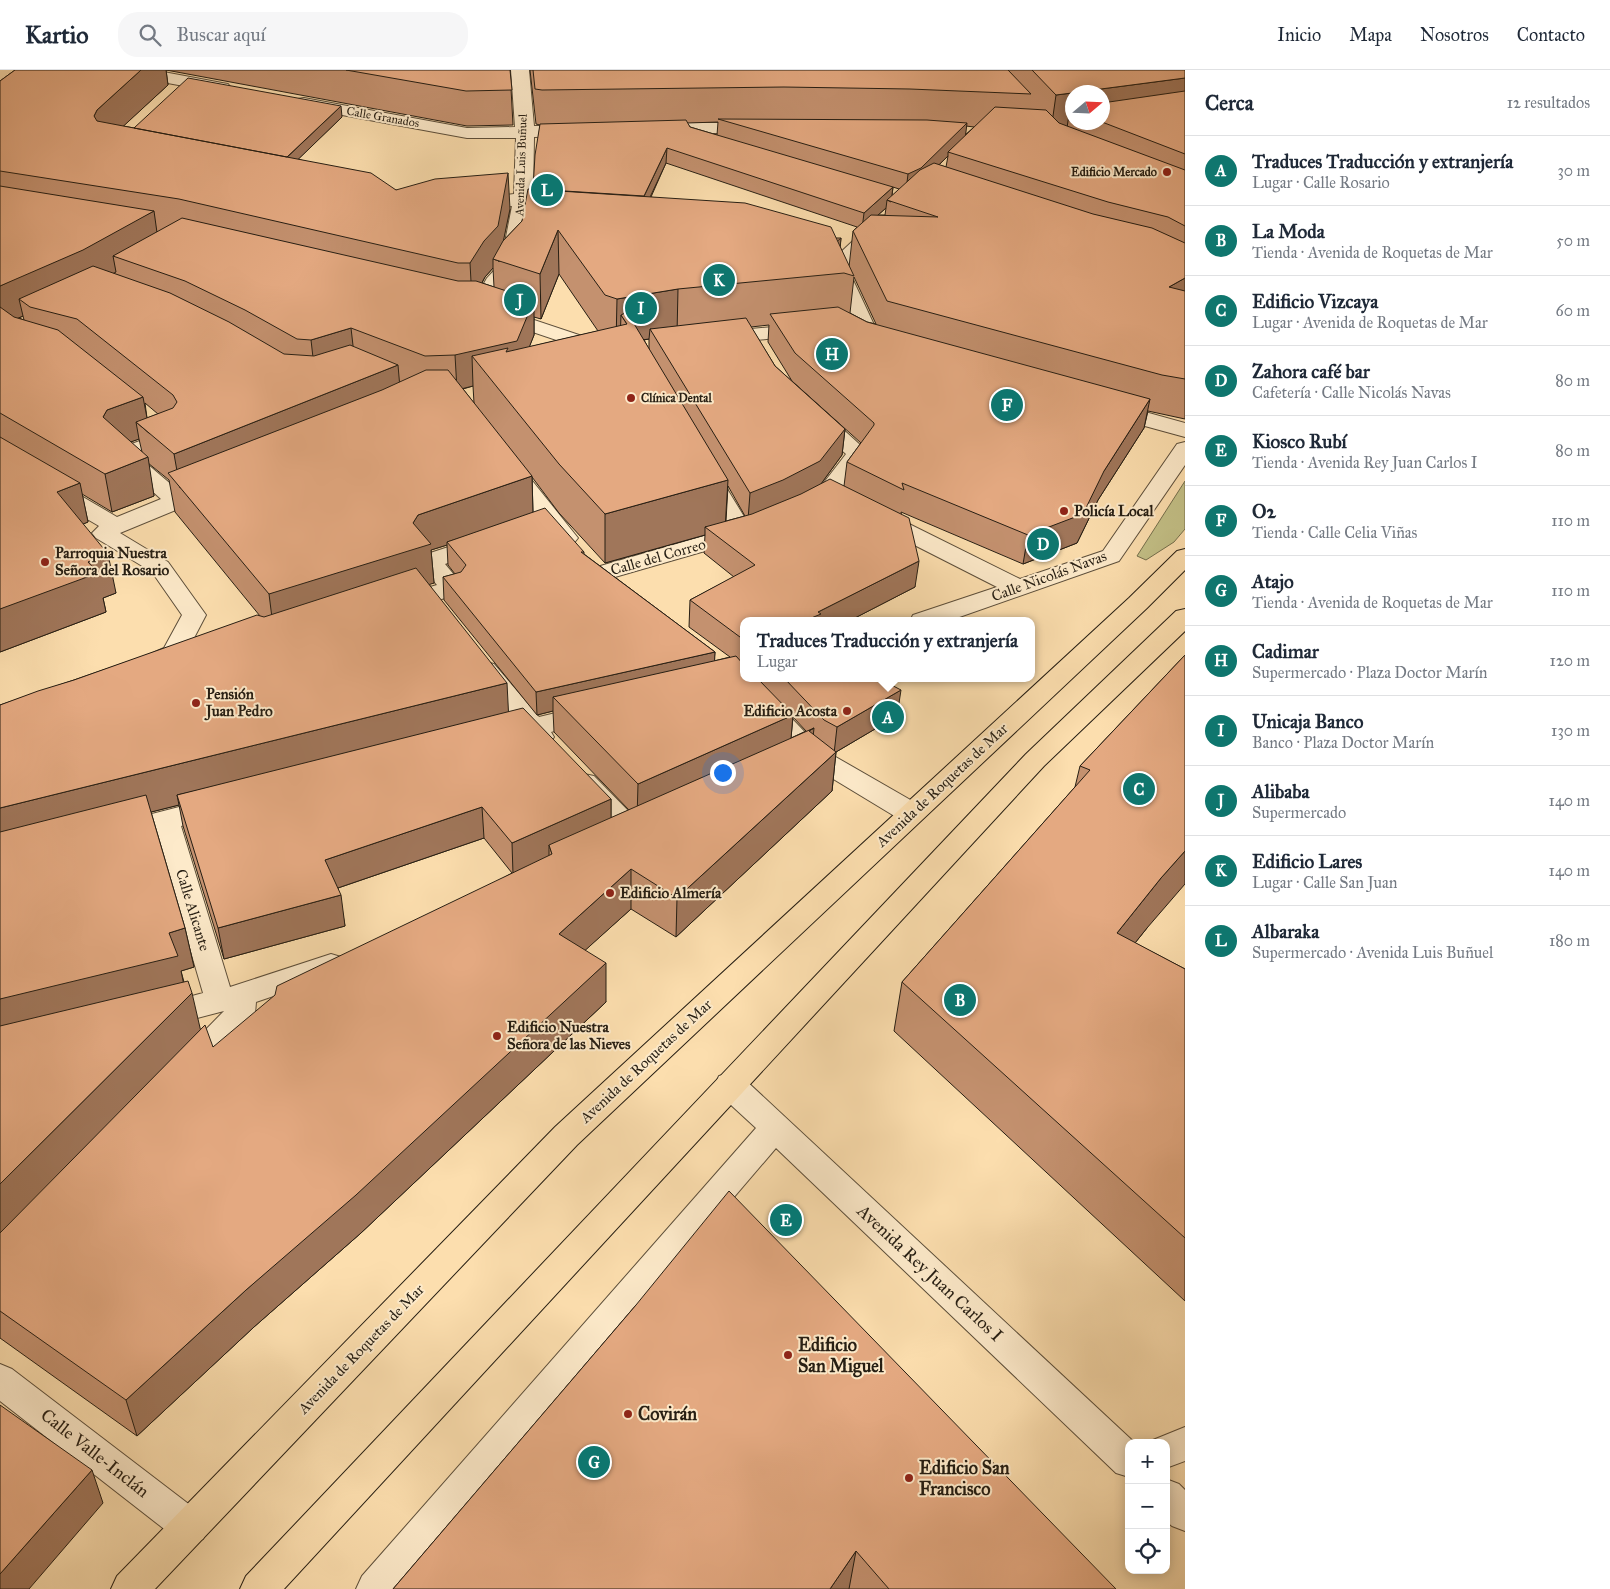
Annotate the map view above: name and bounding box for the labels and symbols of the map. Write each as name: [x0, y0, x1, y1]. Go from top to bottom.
north arrow: [1065, 85, 1110, 130]
street label: Calle Granados: [345, 104, 421, 130]
street label: Avenida Luis Buñuel: [512, 113, 530, 217]
place label: Edificio Mercado: [1071, 165, 1157, 179]
marker: Edificio Mercado: [1161, 166, 1173, 178]
pin: L: [531, 171, 563, 209]
pin: K: [703, 261, 735, 299]
pin: J: [504, 281, 536, 319]
pin: I: [625, 289, 657, 327]
pin: H: [816, 335, 848, 373]
pin: F: [991, 386, 1023, 424]
place label: Clínica Dental: [641, 391, 712, 405]
marker: Clínica Dental: [625, 392, 637, 404]
place label: Policía Local: [1074, 502, 1154, 520]
marker: Policía Local: [1058, 505, 1070, 517]
pin: D: [1027, 525, 1059, 563]
street label: Calle del Correo: [608, 535, 708, 579]
place label: Parroquia Nuestra Señora del Rosario: [55, 544, 169, 579]
street label: Calle Nicolás Navas: [989, 547, 1109, 605]
marker: Parroquia Nuestra Señora del Rosario: [39, 556, 51, 568]
place label: Pensión Juan Pedro: [204, 685, 273, 721]
marker: Pensión Juan Pedro: [190, 697, 202, 709]
pin: A: [872, 698, 904, 736]
place label: Edificio Acosta: [743, 702, 838, 720]
marker: Edificio Acosta: [841, 705, 853, 717]
street label: Avenida de Roquetas de Mar: [872, 719, 1012, 851]
your location: [710, 760, 736, 786]
pin: C: [1123, 770, 1155, 808]
street label: Calle Alicante: [172, 867, 214, 953]
place label: Edificio Almería: [620, 884, 722, 902]
marker: Edificio Almería: [604, 887, 616, 899]
pin: B: [944, 981, 976, 1019]
street label: Avenida de Roquetas de Mar: [576, 995, 716, 1128]
place label: Edificio Nuestra Señora de las Nieves: [507, 1018, 631, 1053]
marker: Edificio Nuestra Señora de las Nieves: [491, 1030, 503, 1042]
street label: Avenida Rey Juan Carlos I: [851, 1199, 1008, 1347]
pin: E: [770, 1201, 802, 1239]
street label: Avenida de Roquetas de Mar: [294, 1280, 429, 1419]
place label: Edificio San Miguel: [798, 1334, 885, 1378]
marker: Edificio San Miguel: [782, 1349, 794, 1361]
place label: Covirán: [638, 1403, 697, 1425]
street label: Calle Valle-Inclán: [36, 1404, 154, 1502]
marker: Covirán: [622, 1408, 634, 1420]
pin: G: [578, 1443, 610, 1481]
place label: Edificio San Francisco: [919, 1457, 1010, 1500]
marker: Edificio San Francisco: [903, 1472, 915, 1484]

